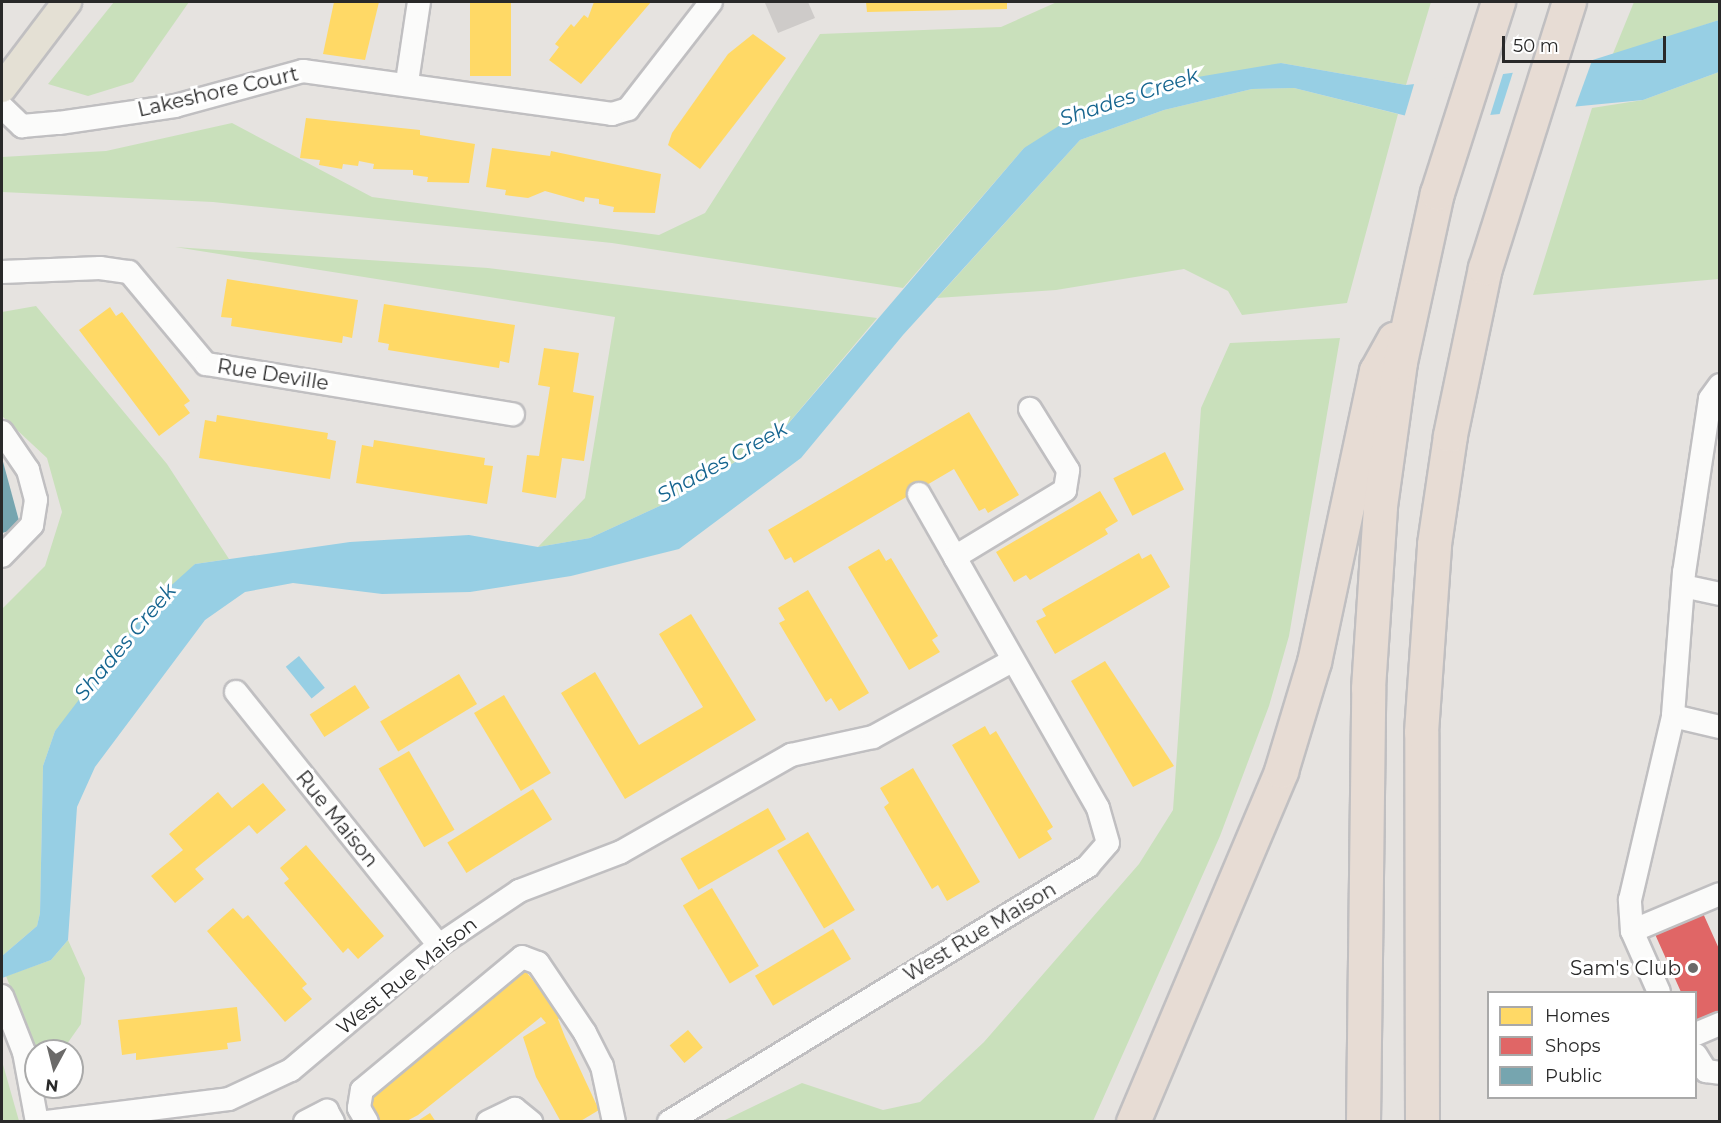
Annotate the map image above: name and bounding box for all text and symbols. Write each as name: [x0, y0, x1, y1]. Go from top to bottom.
scale bar: [1505, 24, 1668, 62]
text: 50 m: [1513, 35, 1559, 57]
street label: Lakeshore Court: [135, 62, 301, 122]
water label: Shades Creek: [1056, 63, 1202, 131]
street label: Rue Deville: [215, 354, 331, 396]
water label: Shades Creek: [652, 416, 792, 508]
water label: Shades Creek: [69, 578, 181, 706]
street label: Rue Maison: [291, 766, 383, 872]
street label: West Rue Maison: [899, 877, 1061, 987]
street label: West Rue Maison: [332, 912, 482, 1040]
place label: Sam's Club: [1570, 956, 1681, 980]
marker: Sam's Club: [1686, 961, 1700, 975]
legend: [1487, 991, 1697, 1099]
text: Homes: [1545, 1005, 1610, 1027]
text: Shops: [1545, 1035, 1601, 1057]
north arrow: [24, 1039, 84, 1099]
text: Public: [1545, 1065, 1602, 1087]
text: N: [44, 1075, 60, 1096]

